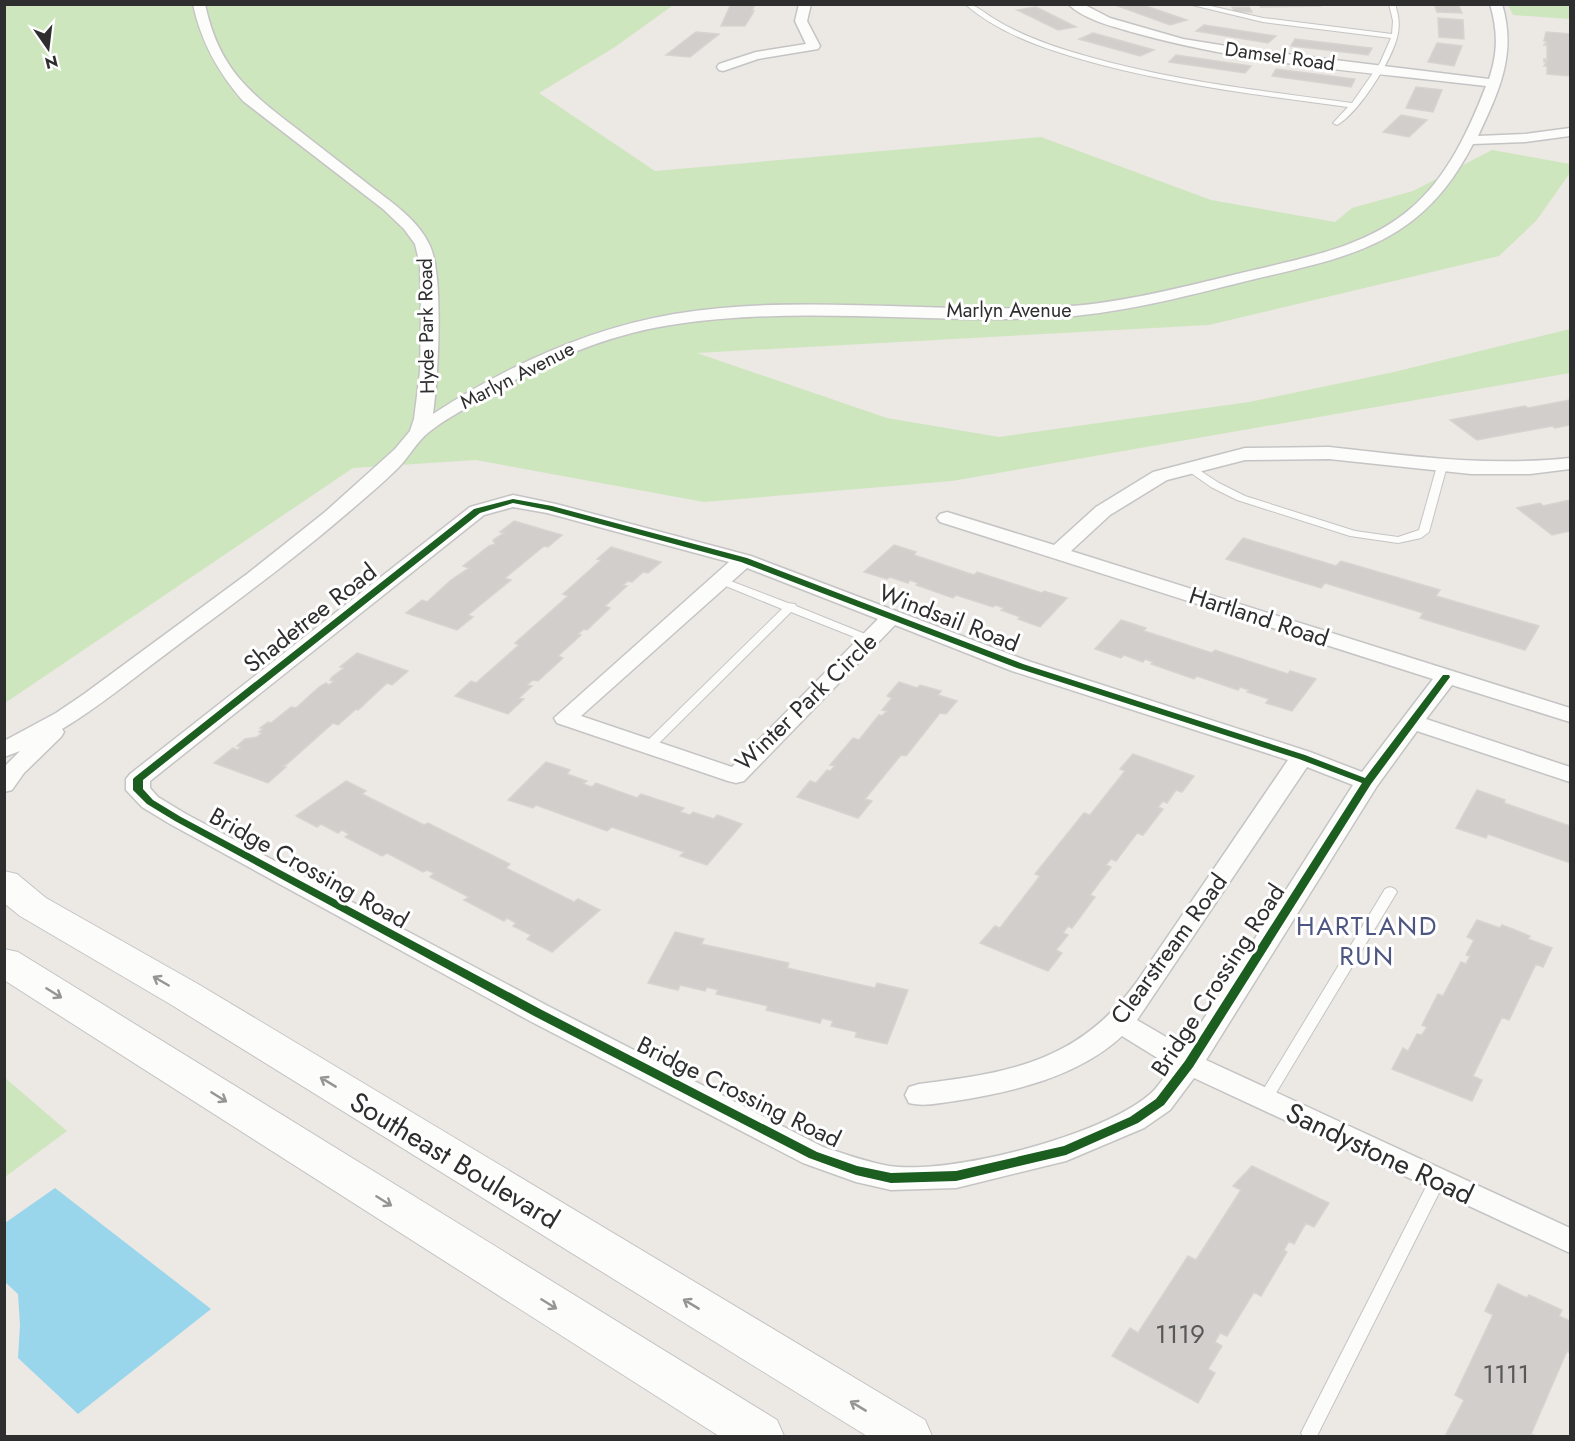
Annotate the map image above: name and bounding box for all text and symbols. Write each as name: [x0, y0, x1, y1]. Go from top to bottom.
north arrow: [18, 18, 78, 78]
street label: Damsel Road: [1223, 34, 1337, 79]
text: N: [43, 49, 60, 75]
street label: Hyde Park Road: [411, 258, 442, 394]
street label: Marlyn Avenue: [947, 296, 1071, 325]
street label: Marlyn Avenue: [455, 334, 579, 417]
street label: Shadetree Road: [236, 554, 384, 681]
street label: Windsail Road: [874, 575, 1025, 660]
street label: Hartland Road: [1185, 577, 1334, 656]
street label: Winter Park Circle: [727, 624, 885, 779]
street label: Bridge Crossing Road: [203, 798, 415, 937]
street label: Clearstream Road: [1102, 866, 1235, 1031]
street label: Bridge Crossing Road: [1142, 877, 1293, 1083]
district label: HARTLAND RUN: [1296, 907, 1438, 975]
one-way arrow: [153, 975, 170, 987]
one-way arrow: [45, 987, 62, 999]
street label: Bridge Crossing Road: [631, 1027, 847, 1156]
one-way arrow: [320, 1076, 337, 1088]
street label: Southeast Boulevard: [342, 1081, 567, 1239]
one-way arrow: [210, 1092, 227, 1104]
street label: Sandystone Road: [1279, 1092, 1480, 1215]
one-way arrow: [375, 1195, 392, 1207]
one-way arrow: [540, 1298, 557, 1310]
one-way arrow: [683, 1298, 700, 1310]
house number: 1119: [1155, 1315, 1205, 1353]
house number: 1111: [1483, 1355, 1529, 1393]
one-way arrow: [850, 1400, 867, 1412]

